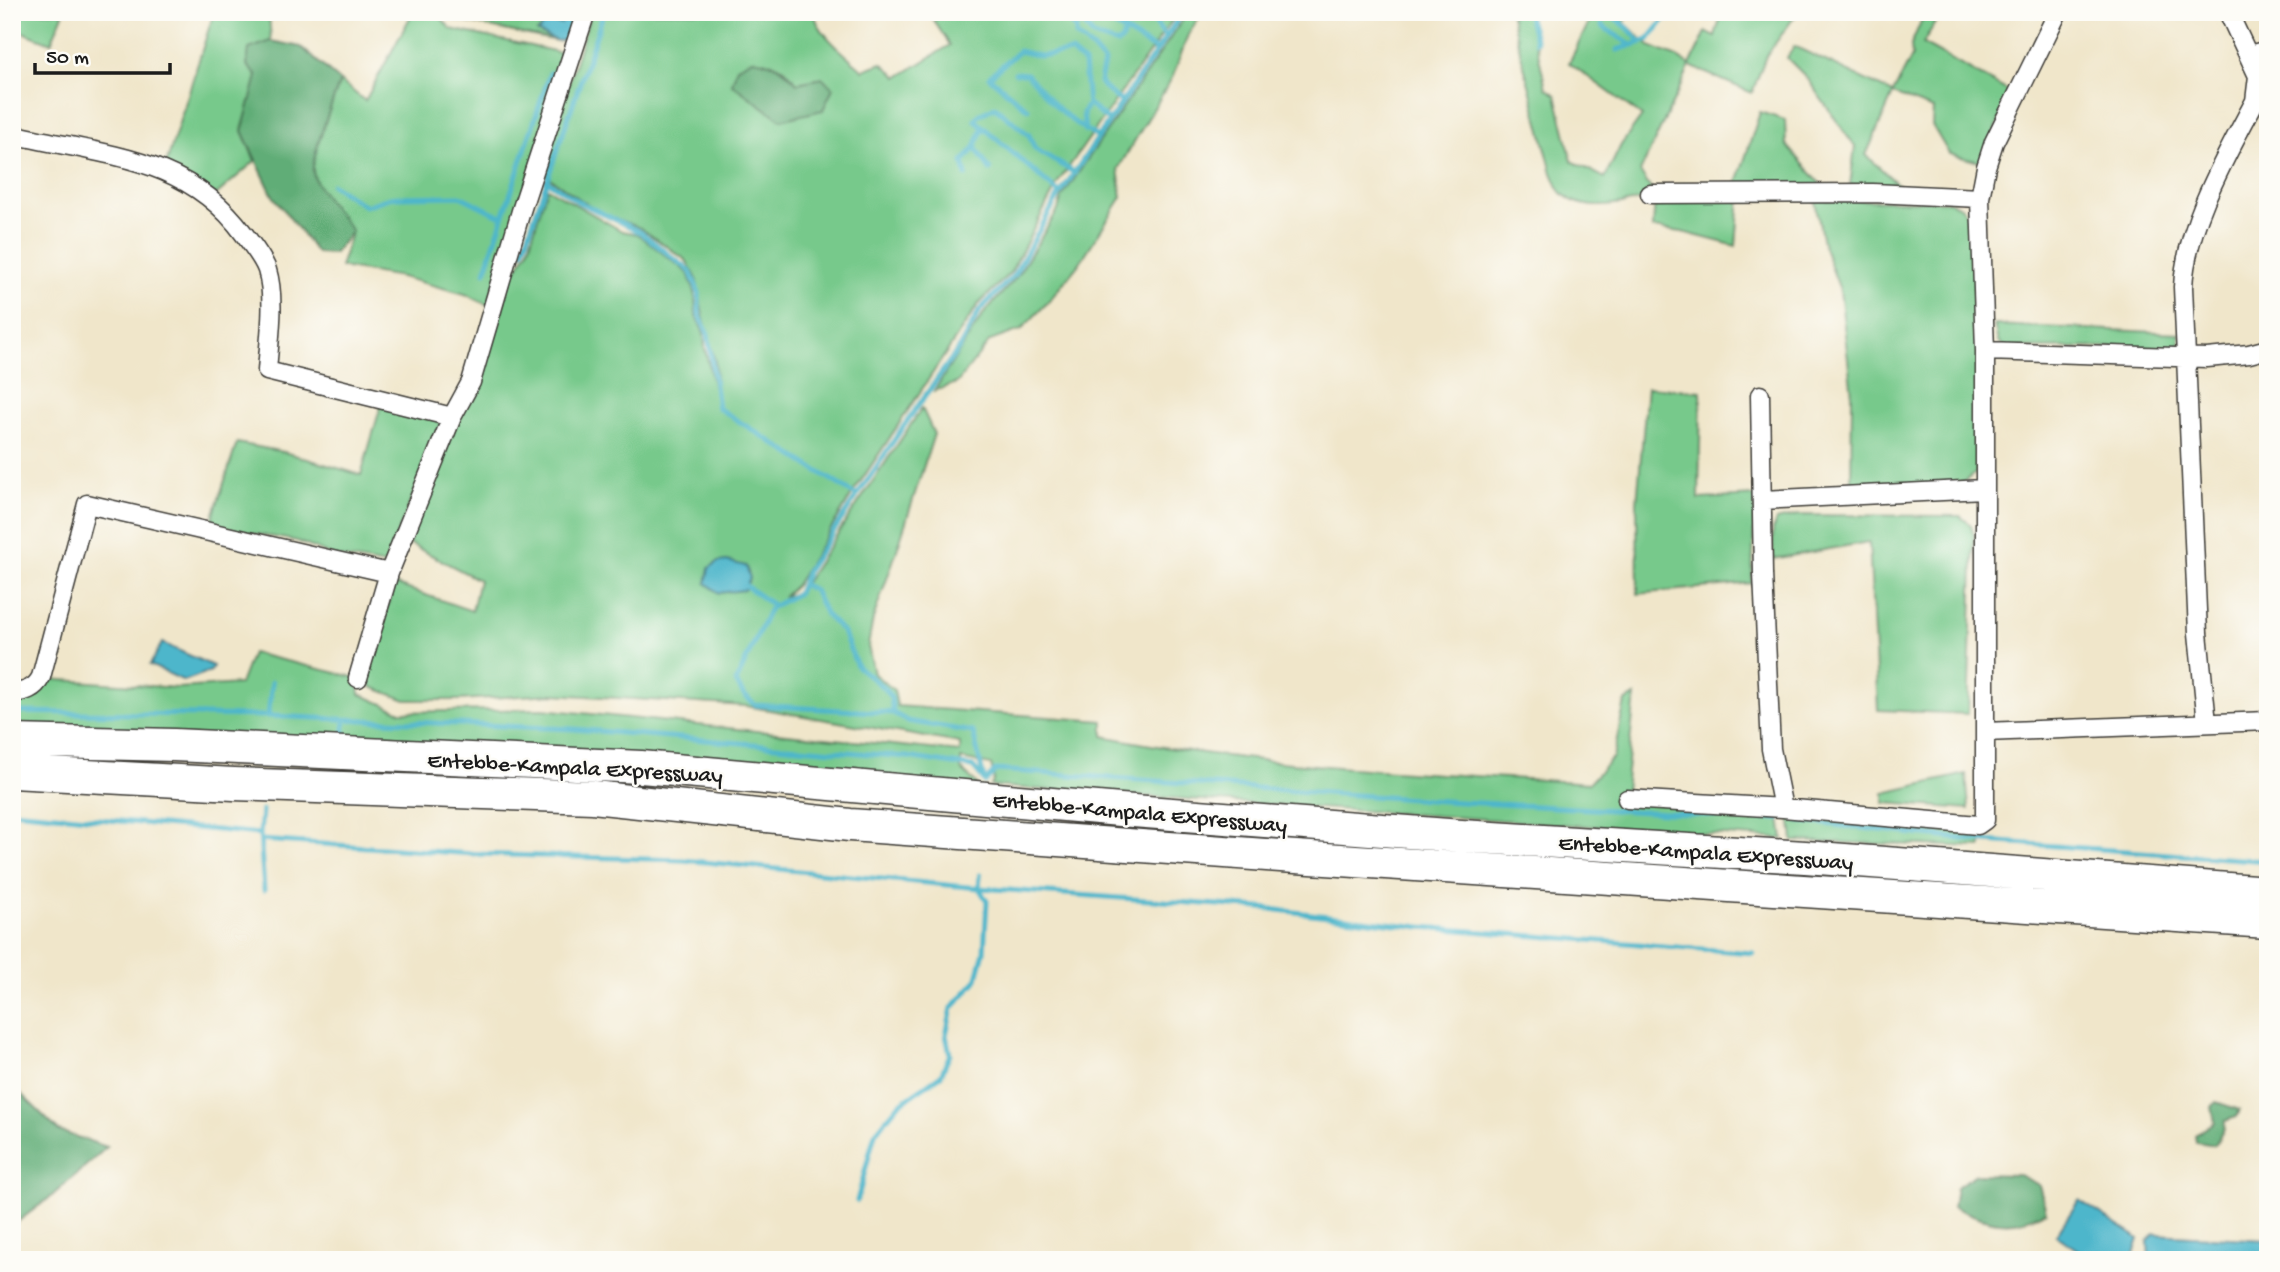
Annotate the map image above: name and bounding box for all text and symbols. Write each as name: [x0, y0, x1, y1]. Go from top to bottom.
scale bar: [35, 32, 170, 76]
text: 50 m: [46, 47, 89, 72]
street label: Entebbe-Kampala Expressway: [426, 748, 723, 791]
street label: Entebbe-Kampala Expressway: [991, 788, 1288, 841]
street label: Entebbe-Kampala Expressway: [1557, 831, 1854, 878]

